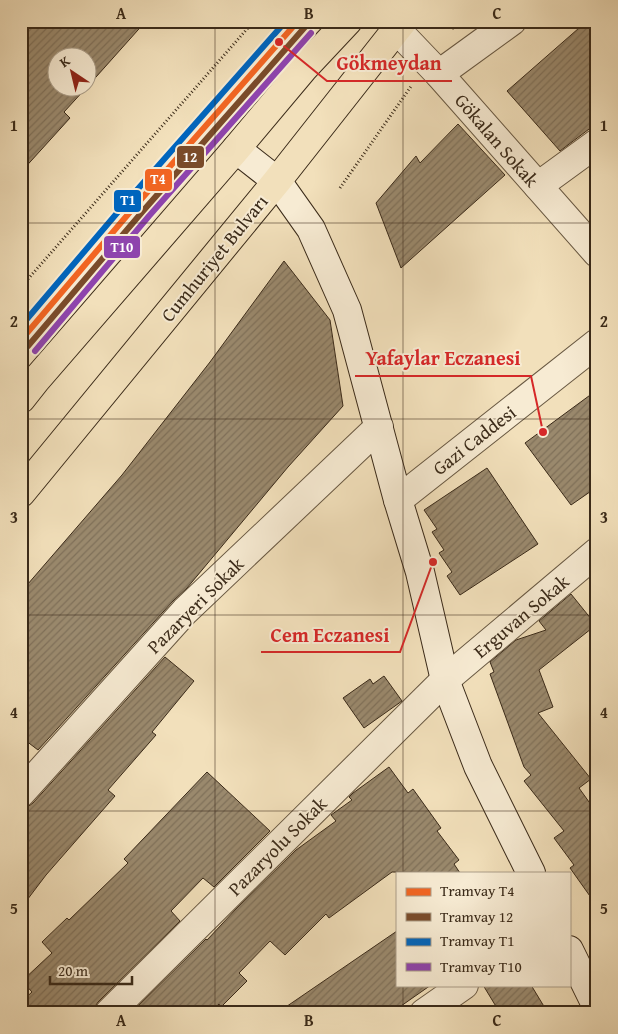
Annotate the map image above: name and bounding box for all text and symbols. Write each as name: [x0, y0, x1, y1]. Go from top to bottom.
text: A: [116, 1, 127, 25]
text: B: [304, 1, 314, 25]
text: C: [492, 1, 502, 25]
callout: Gökmeydan: [327, 46, 452, 81]
north arrow: [48, 48, 98, 98]
text: Gökmeydan: [337, 48, 442, 77]
text: K: [55, 51, 74, 72]
street label: Gökalan Sokak: [448, 87, 546, 193]
text: 1: [10, 113, 18, 137]
text: 1: [600, 113, 608, 137]
line badge: 12: [176, 145, 205, 169]
text: 12: [183, 147, 197, 167]
line badge: T4: [144, 168, 173, 192]
text: T4: [150, 169, 166, 189]
street label: Cumhuriyet Bulvarı: [154, 188, 274, 328]
line badge: T1: [113, 189, 142, 213]
text: T1: [120, 190, 136, 210]
line badge: T10: [103, 235, 141, 259]
text: T10: [111, 237, 133, 257]
text: 2: [10, 309, 18, 333]
text: 2: [600, 309, 608, 333]
callout: Yafaylar Eczanesi: [355, 341, 531, 376]
text: Yafaylar Eczanesi: [365, 343, 521, 372]
street label: Gazi Caddesi: [426, 398, 522, 482]
text: 3: [10, 505, 18, 529]
text: 3: [600, 505, 608, 529]
street label: Pazaryeri Sokak: [140, 550, 250, 660]
street label: Erguvan Sokak: [467, 567, 575, 664]
callout: Cem Eczanesi: [261, 617, 400, 652]
text: Cem Eczanesi: [271, 620, 389, 649]
text: 4: [10, 700, 18, 724]
text: 4: [600, 700, 608, 724]
street label: Pazaryolu Sokak: [221, 790, 333, 902]
legend: [396, 872, 570, 986]
text: Tramvay T4: [440, 880, 514, 901]
text: 5: [10, 896, 18, 920]
text: 5: [600, 896, 608, 920]
text: Tramvay 12: [440, 906, 513, 927]
text: Tramvay T1: [440, 930, 514, 951]
scale bar: [50, 954, 132, 986]
text: Tramvay T10: [440, 956, 522, 977]
text: 20 m: [58, 960, 89, 981]
text: A: [116, 1008, 127, 1032]
text: B: [304, 1008, 314, 1032]
text: C: [492, 1008, 502, 1032]

